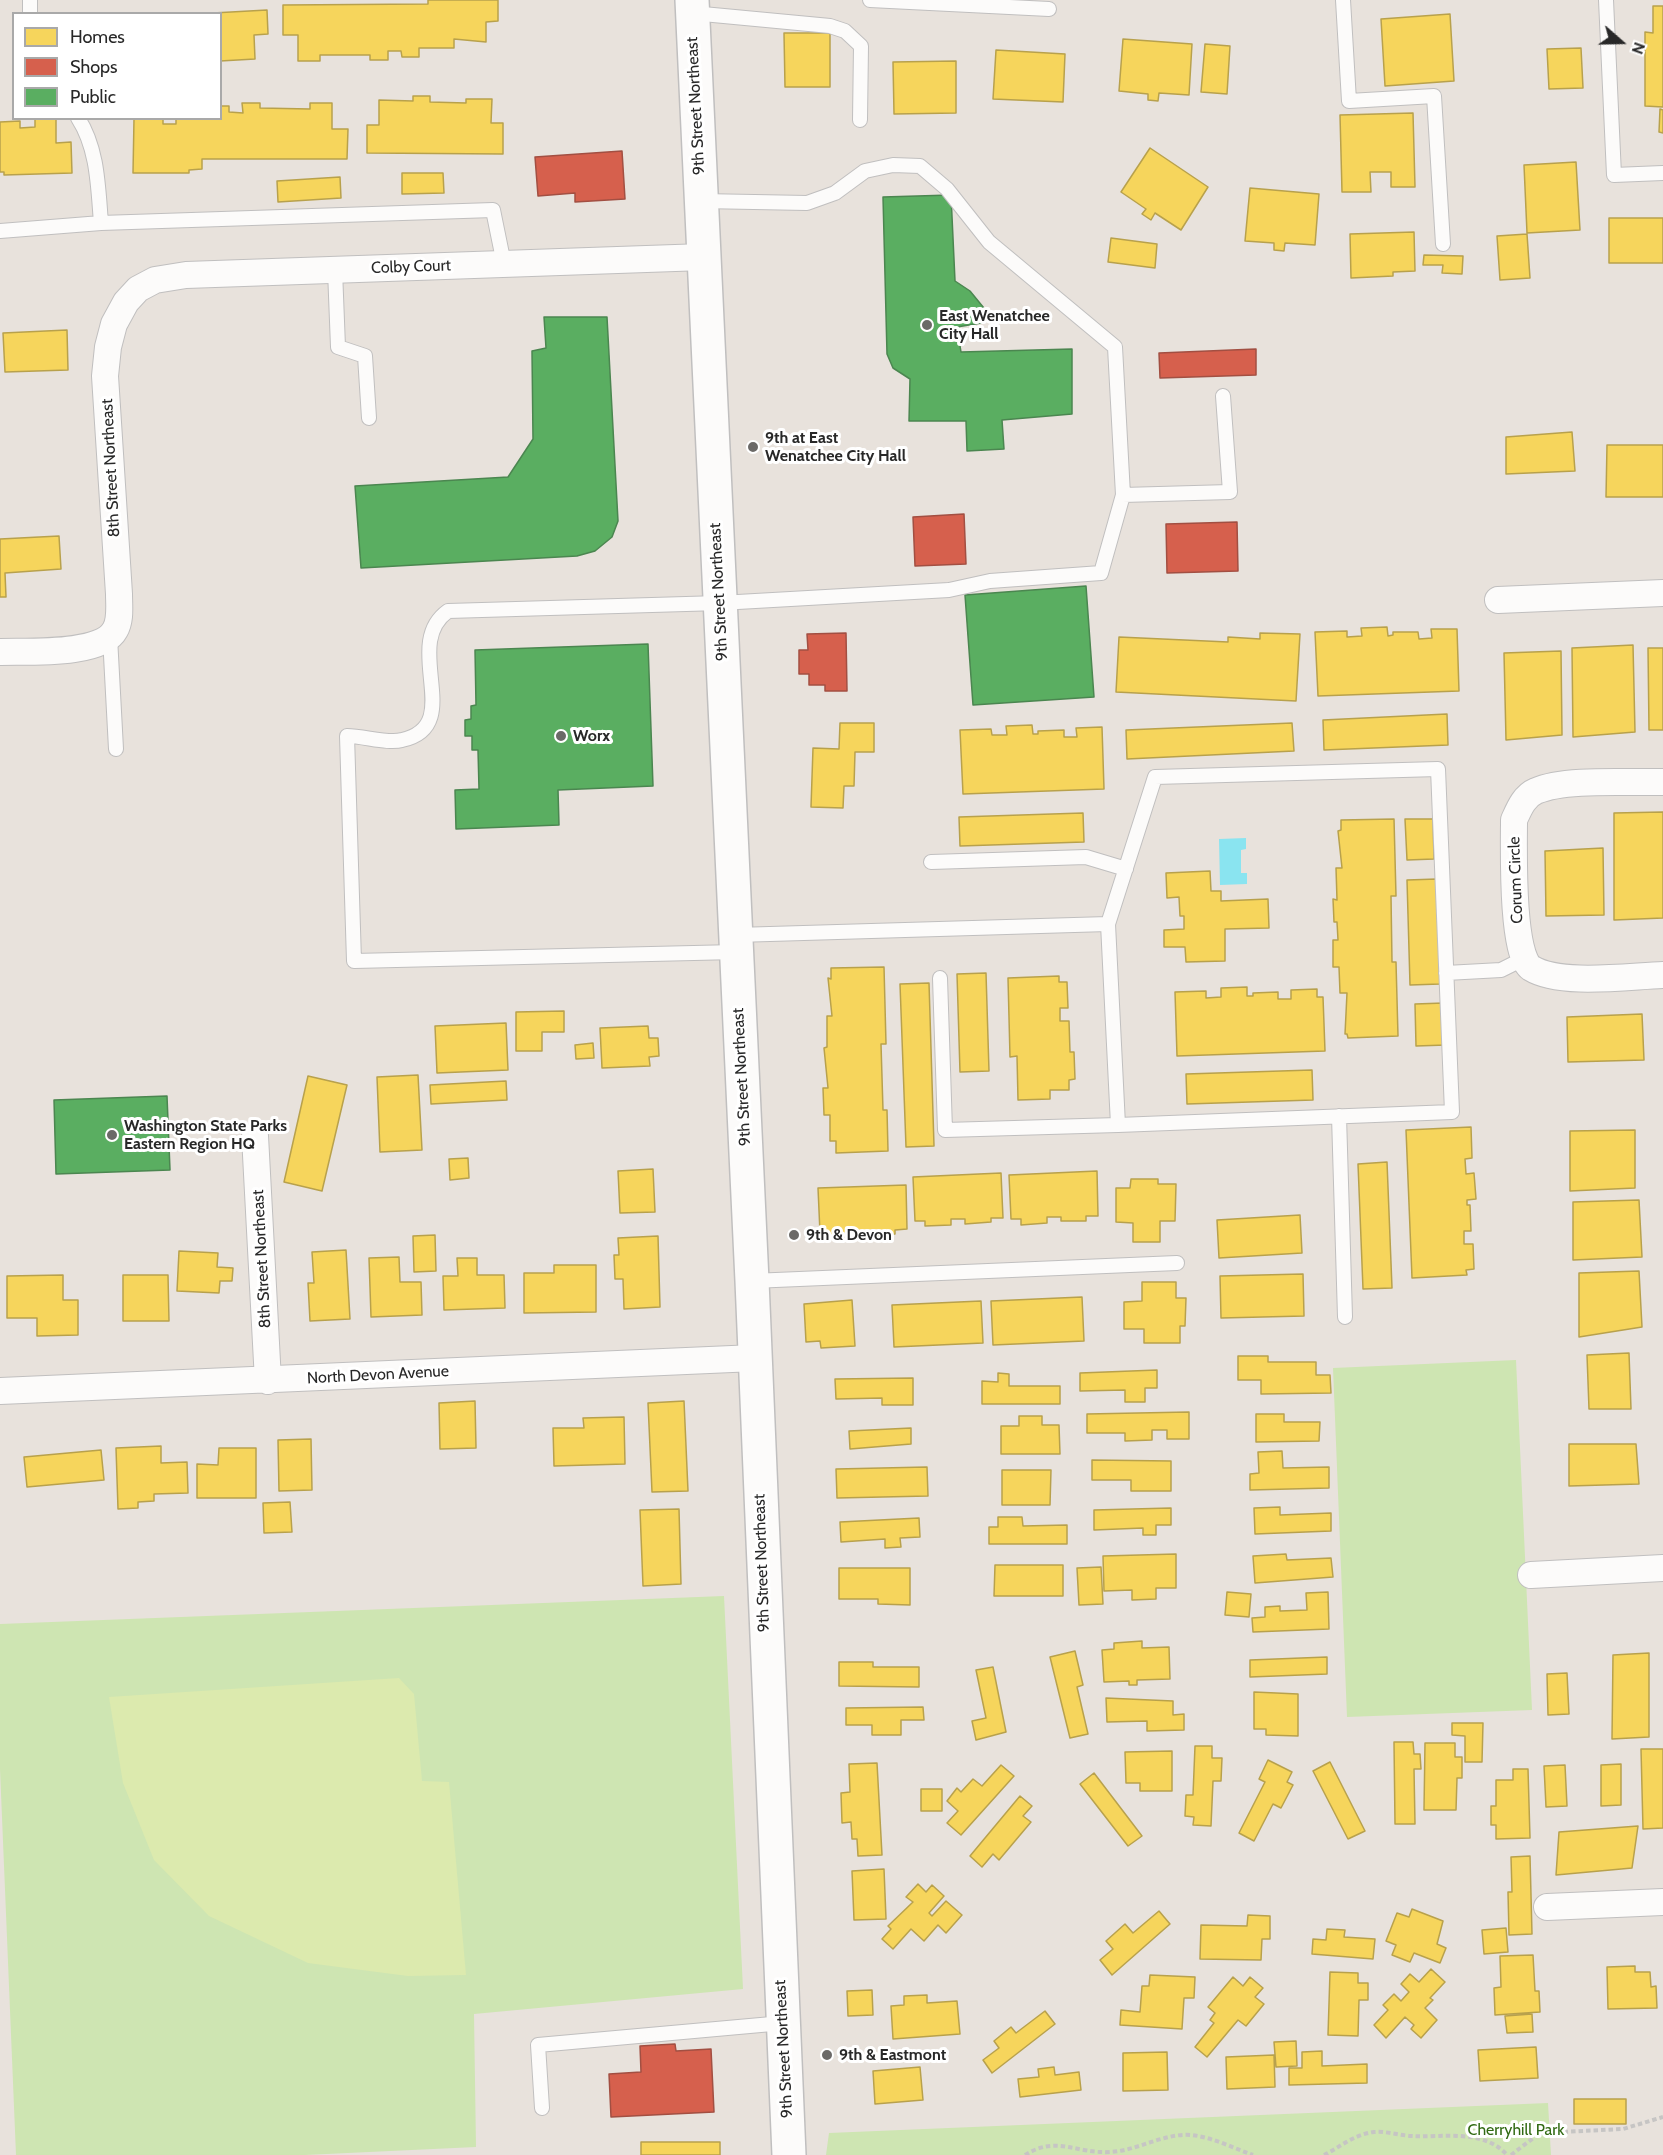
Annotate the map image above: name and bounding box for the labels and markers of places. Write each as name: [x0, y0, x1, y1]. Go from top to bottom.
place label: East Wenatchee City Hall: [939, 306, 1050, 344]
marker: East Wenatchee City Hall: [920, 318, 934, 332]
place label: 9th at East Wenatchee City Hall: [765, 428, 906, 466]
marker: 9th at East Wenatchee City Hall: [746, 440, 760, 454]
place label: Worx: [573, 726, 610, 746]
marker: Worx: [554, 729, 568, 743]
place label: Washington State Parks Eastern Region HQ: [124, 1116, 287, 1154]
marker: Washington State Parks Eastern Region HQ: [105, 1128, 119, 1142]
place label: 9th & Devon: [806, 1225, 892, 1245]
marker: 9th & Devon: [787, 1228, 801, 1242]
place label: 9th & Eastmont: [839, 2045, 946, 2065]
marker: 9th & Eastmont: [820, 2048, 834, 2062]

